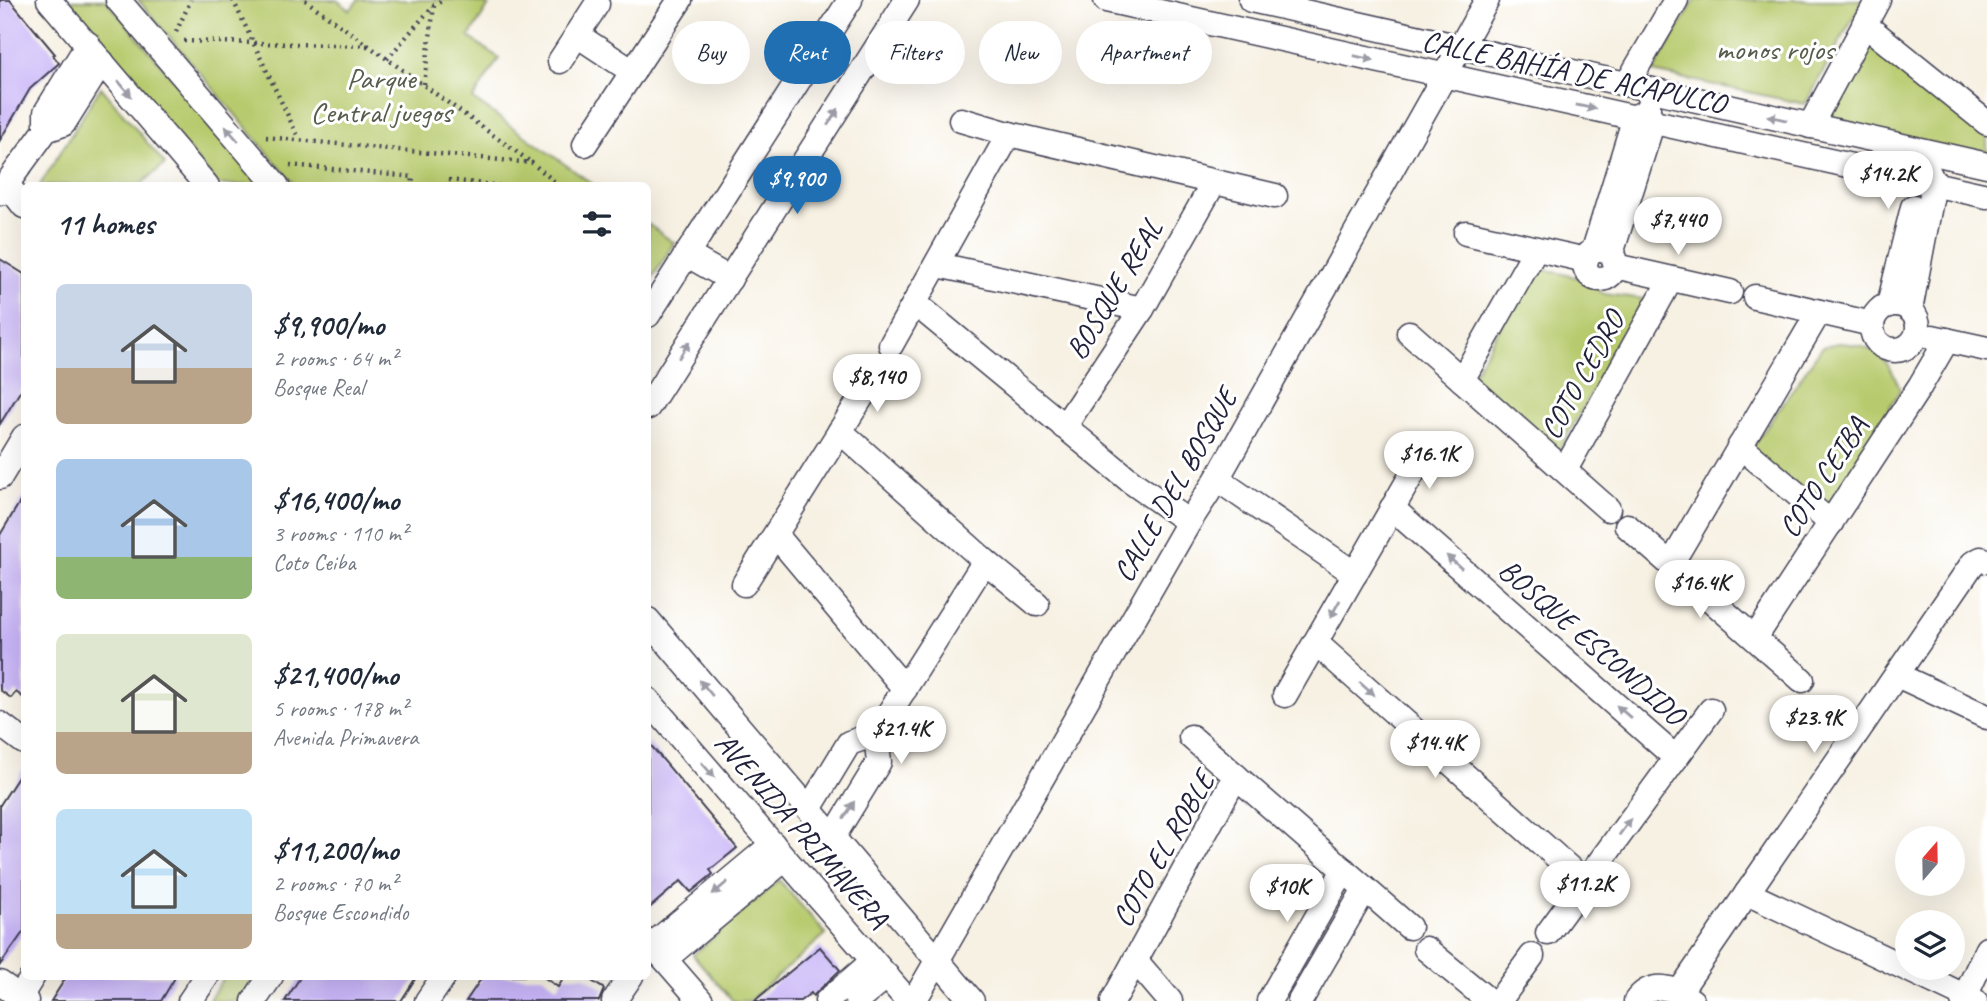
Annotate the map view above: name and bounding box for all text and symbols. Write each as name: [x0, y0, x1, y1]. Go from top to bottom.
chip: Buy: [672, 21, 750, 84]
chip: Rent: [764, 21, 851, 84]
chip: Filters: [865, 21, 965, 84]
chip: New: [979, 21, 1062, 84]
chip: Apartment: [1076, 21, 1212, 84]
street label: CALLE BAHÍA DE ACAPULCO: [1419, 21, 1732, 123]
park label: monos rojos: [1716, 30, 1837, 68]
one-way arrow: [1353, 53, 1375, 64]
park label: Parque Central juegos: [311, 59, 454, 131]
one-way arrow: [117, 81, 132, 98]
one-way arrow: [1575, 101, 1597, 112]
one-way arrow: [826, 107, 839, 126]
one-way arrow: [1766, 112, 1788, 123]
one-way arrow: [225, 125, 240, 142]
pin: $14.2K: [1831, 152, 1945, 211]
pin: $9,900: [740, 156, 854, 216]
text: $14.2K: [1859, 159, 1917, 188]
text: $9,900: [769, 164, 825, 193]
pin: $7,440: [1621, 198, 1735, 257]
text: 11 homes: [56, 205, 154, 243]
icon: filters: [578, 205, 616, 243]
text: $7,440: [1650, 205, 1706, 234]
street label: BOSQUE REAL: [1057, 212, 1171, 366]
street label: COTO CEDRO: [1531, 302, 1634, 446]
text: $9,900/mo: [273, 306, 384, 344]
icon: home: [112, 312, 196, 396]
one-way arrow: [678, 340, 691, 359]
text: 2 rooms · 64 m²: [273, 344, 397, 373]
pin: $8,140: [820, 354, 934, 414]
text: $8,140: [849, 362, 905, 391]
text: Bosque Real: [273, 373, 364, 402]
street label: CALLE DEL BOSQUE: [1104, 378, 1247, 588]
street label: COTO CEIBA: [1770, 409, 1877, 544]
pin: $16.1K: [1372, 432, 1486, 491]
text: $16.1K: [1400, 439, 1458, 468]
text: $16,400/mo: [273, 481, 399, 519]
icon: home: [112, 487, 196, 571]
text: 3 rooms · 110 m²: [273, 519, 408, 548]
text: Coto Ceiba: [273, 548, 355, 577]
street label: BOSQUE ESCONDIDO: [1491, 551, 1695, 735]
one-way arrow: [1445, 555, 1462, 570]
pin: $16.4K: [1643, 560, 1757, 620]
text: $16.4K: [1671, 568, 1729, 597]
one-way arrow: [1329, 599, 1341, 618]
text: $21,400/mo: [273, 656, 398, 694]
icon: home: [112, 662, 196, 746]
one-way arrow: [699, 679, 714, 696]
one-way arrow: [1358, 681, 1376, 697]
text: 5 rooms · 178 m²: [273, 694, 408, 723]
pin: $23.9K: [1757, 696, 1871, 755]
text: $23.9K: [1785, 703, 1843, 732]
one-way arrow: [1616, 705, 1633, 721]
pin: $21.4K: [844, 706, 958, 766]
text: $21.4K: [872, 714, 930, 743]
pin: $14.4K: [1378, 720, 1492, 780]
text: Avenida Primavera: [273, 723, 418, 752]
street label: AVENIDA PRIMAVERA: [707, 724, 898, 936]
text: $14.4K: [1406, 728, 1464, 757]
one-way arrow: [700, 761, 716, 779]
street label: COTO EL ROBLE: [1103, 761, 1225, 934]
one-way arrow: [843, 801, 856, 820]
one-way arrow: [1618, 818, 1632, 836]
north arrow: [1895, 826, 1965, 896]
map controls: [1895, 826, 1965, 980]
text: $11,200/mo: [273, 831, 398, 869]
icon: home: [112, 837, 196, 921]
pin: $11.2K: [1528, 862, 1642, 921]
pin: $10K: [1246, 864, 1328, 924]
text: 2 rooms · 70 m²: [273, 869, 397, 898]
text: $11.2K: [1556, 869, 1614, 898]
text: $10K: [1266, 872, 1308, 901]
one-way arrow: [712, 880, 729, 895]
text: Bosque Escondido: [273, 898, 408, 927]
button: layers: [1895, 910, 1965, 980]

